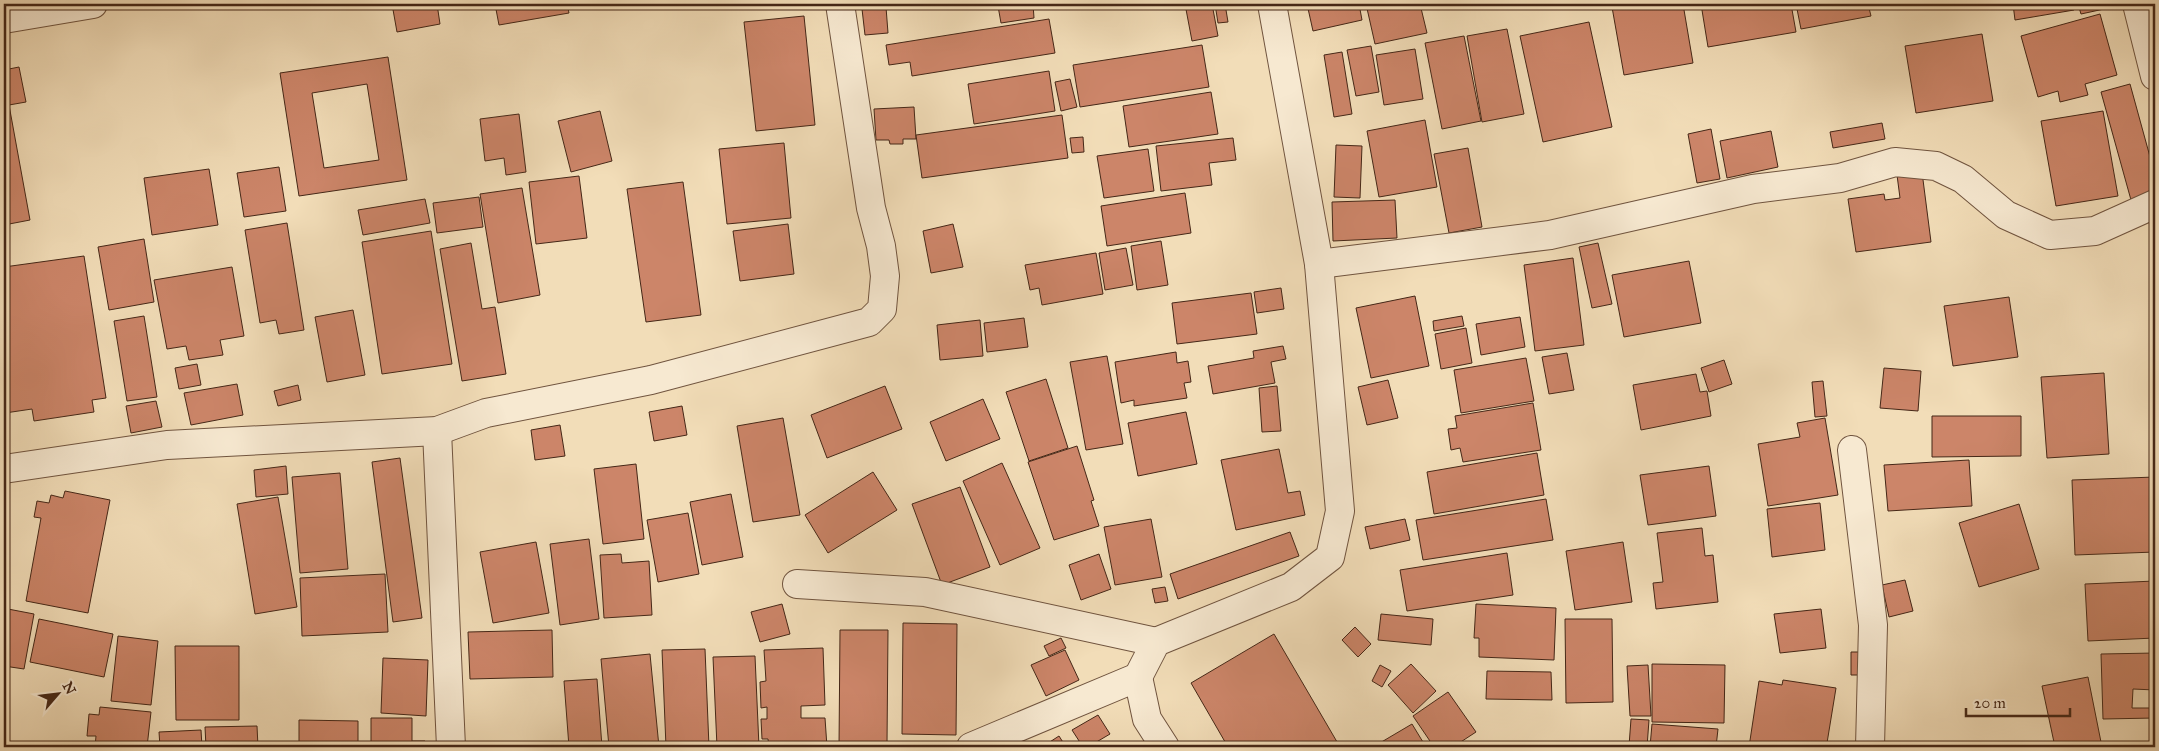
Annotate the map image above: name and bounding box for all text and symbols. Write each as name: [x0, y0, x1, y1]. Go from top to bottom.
north arrow: [32, 668, 82, 718]
text: N: [59, 679, 79, 697]
scale bar: [1966, 686, 2070, 718]
text: 20 m: [1974, 694, 2006, 712]

